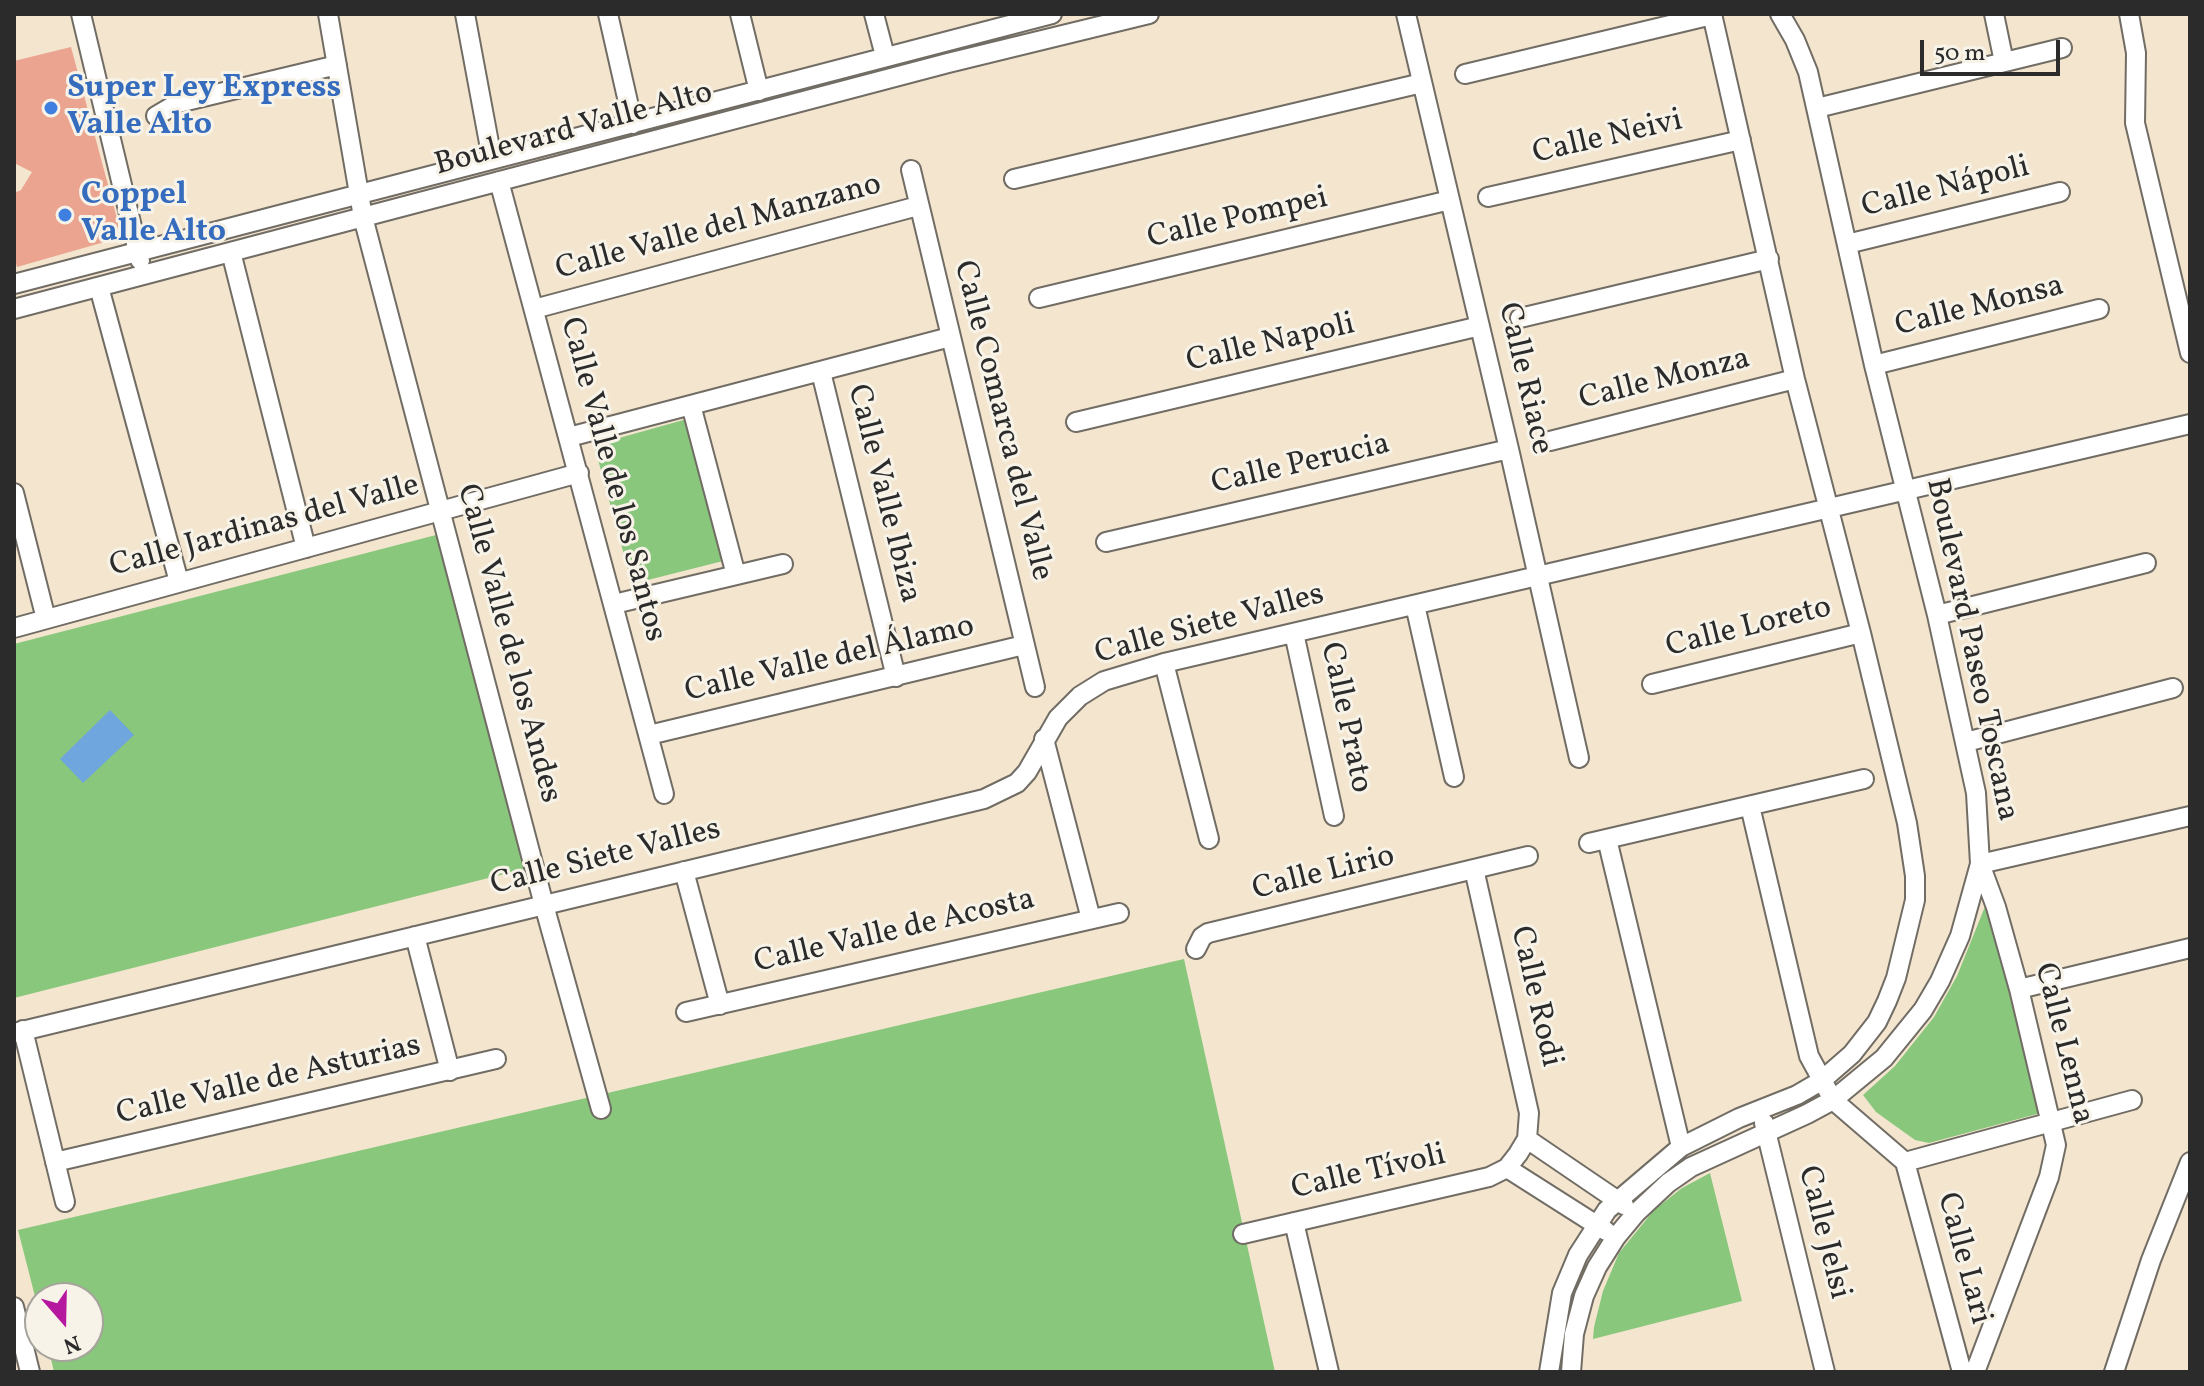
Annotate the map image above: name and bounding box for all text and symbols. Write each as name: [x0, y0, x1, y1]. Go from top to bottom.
scale bar: [1924, 24, 2064, 74]
text: 50 m: [1934, 37, 1986, 71]
place label: Super Ley Express Valle Alto: [67, 71, 341, 146]
street label: Boulevard Valle Alto: [431, 75, 717, 187]
marker: Super Ley Express Valle Alto: [42, 99, 60, 117]
street label: Calle Neivi: [1529, 103, 1687, 175]
street label: Calle Nápoli: [1858, 150, 2034, 228]
street label: Calle Valle del Manzano: [552, 167, 886, 291]
place label: Coppel Valle Alto: [81, 178, 226, 253]
street label: Calle Pompei: [1144, 181, 1332, 259]
marker: Coppel Valle Alto: [56, 206, 74, 224]
street label: Calle Comarca del Valle: [943, 257, 1059, 585]
street label: Calle Monsa: [1892, 269, 2068, 347]
street label: Calle Riace: [1487, 299, 1559, 459]
street label: Calle Napoli: [1183, 307, 1359, 383]
street label: Calle Valle de los Santos: [549, 314, 673, 646]
street label: Calle Monza: [1576, 341, 1754, 421]
street label: Calle Valle Ibiza: [836, 381, 928, 607]
street label: Calle Perucia: [1208, 427, 1394, 505]
street label: Calle Jardinas del Valle: [106, 468, 424, 588]
street label: Boulevard Paseo Toscana: [1915, 475, 2025, 825]
street label: Calle Valle de los Andes: [446, 481, 568, 807]
street label: Calle Siete Valles: [1091, 577, 1329, 675]
street label: Calle Loreto: [1662, 590, 1836, 668]
street label: Calle Valle del Álamo: [682, 609, 978, 713]
street label: Calle Prato: [1309, 639, 1379, 797]
street label: Calle Siete Valles: [487, 812, 725, 906]
street label: Calle Lirio: [1249, 839, 1399, 911]
street label: Calle Valle de Acosta: [751, 882, 1039, 984]
street label: Calle Rodi: [1499, 923, 1569, 1071]
street label: Calle Lenna: [2023, 959, 2101, 1129]
street label: Calle Valle de Asturias: [113, 1028, 425, 1136]
street label: Calle Tívoli: [1288, 1138, 1450, 1210]
street label: Calle Jelsi: [1787, 1162, 1857, 1304]
street label: Calle Lari: [1926, 1189, 1998, 1329]
north arrow: [24, 1282, 104, 1362]
text: N: [59, 1326, 85, 1360]

